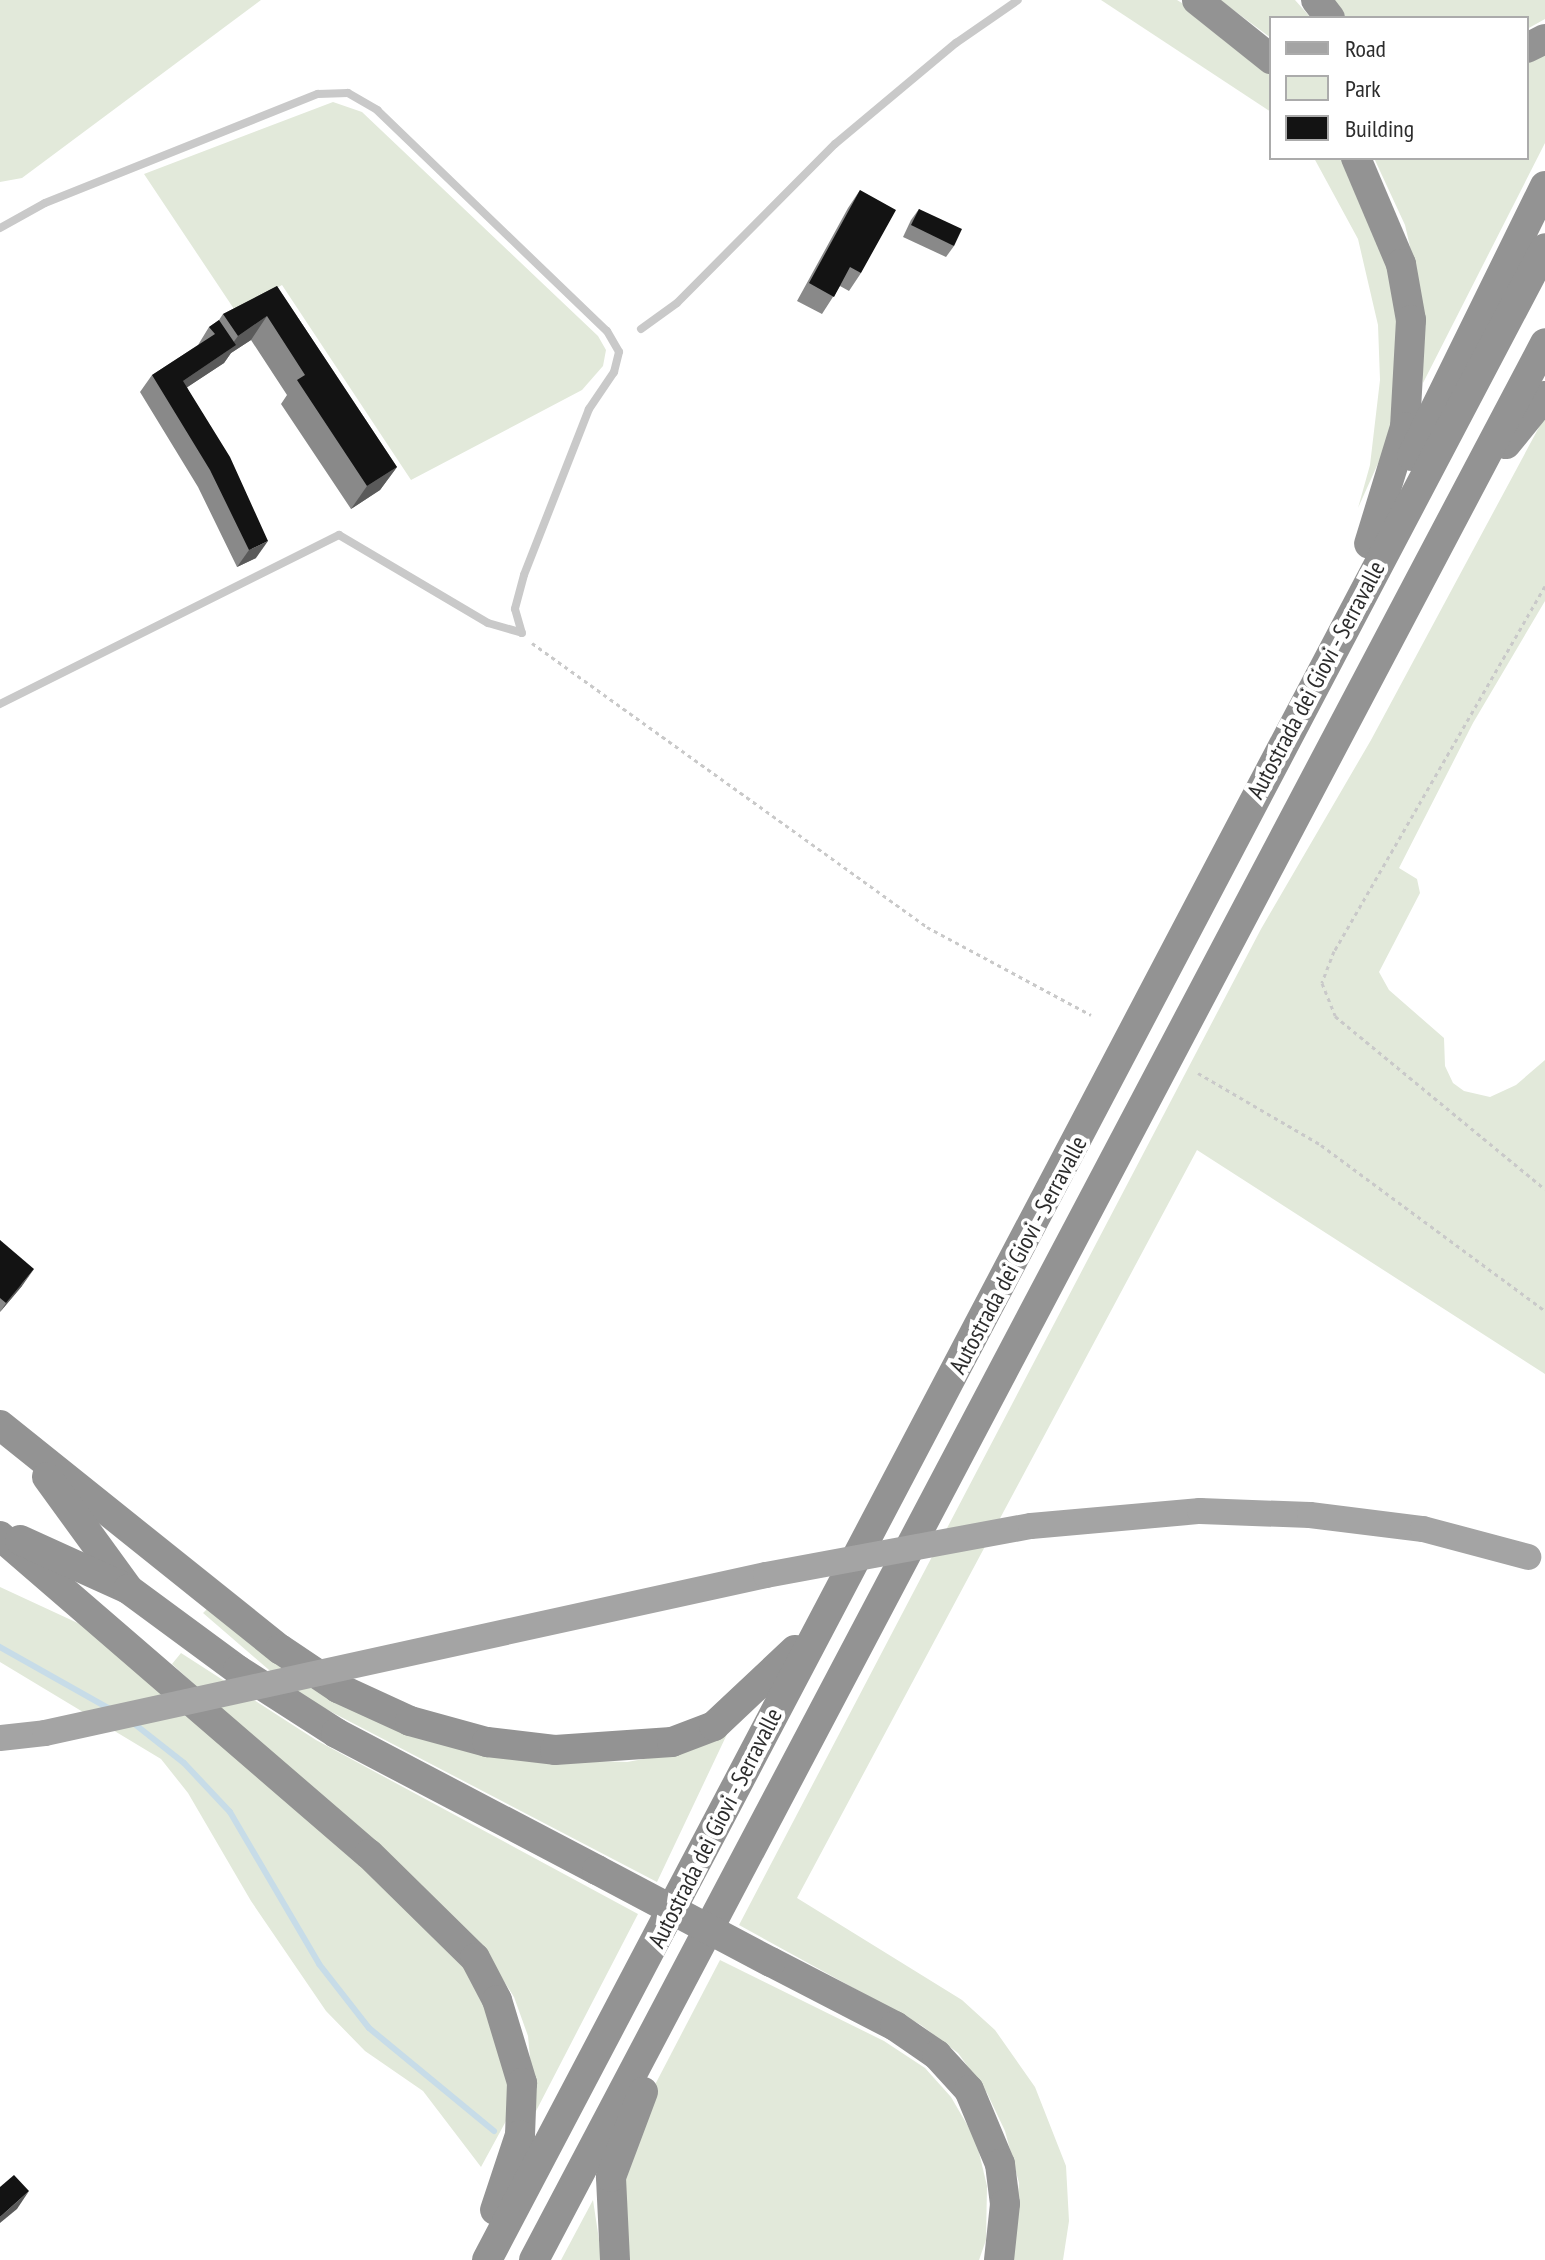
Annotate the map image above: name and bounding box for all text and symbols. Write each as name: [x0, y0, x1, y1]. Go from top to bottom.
legend: [1269, 16, 1529, 160]
text: Road: [1345, 33, 1386, 64]
text: Park: [1345, 73, 1381, 104]
text: Building: [1345, 113, 1414, 144]
street label: Autostrada dei Giovi - Serravalle: [1241, 555, 1391, 805]
street label: Autostrada dei Giovi - Serravalle: [943, 1130, 1093, 1380]
street label: Autostrada dei Giovi - Serravalle: [642, 1703, 788, 1953]

